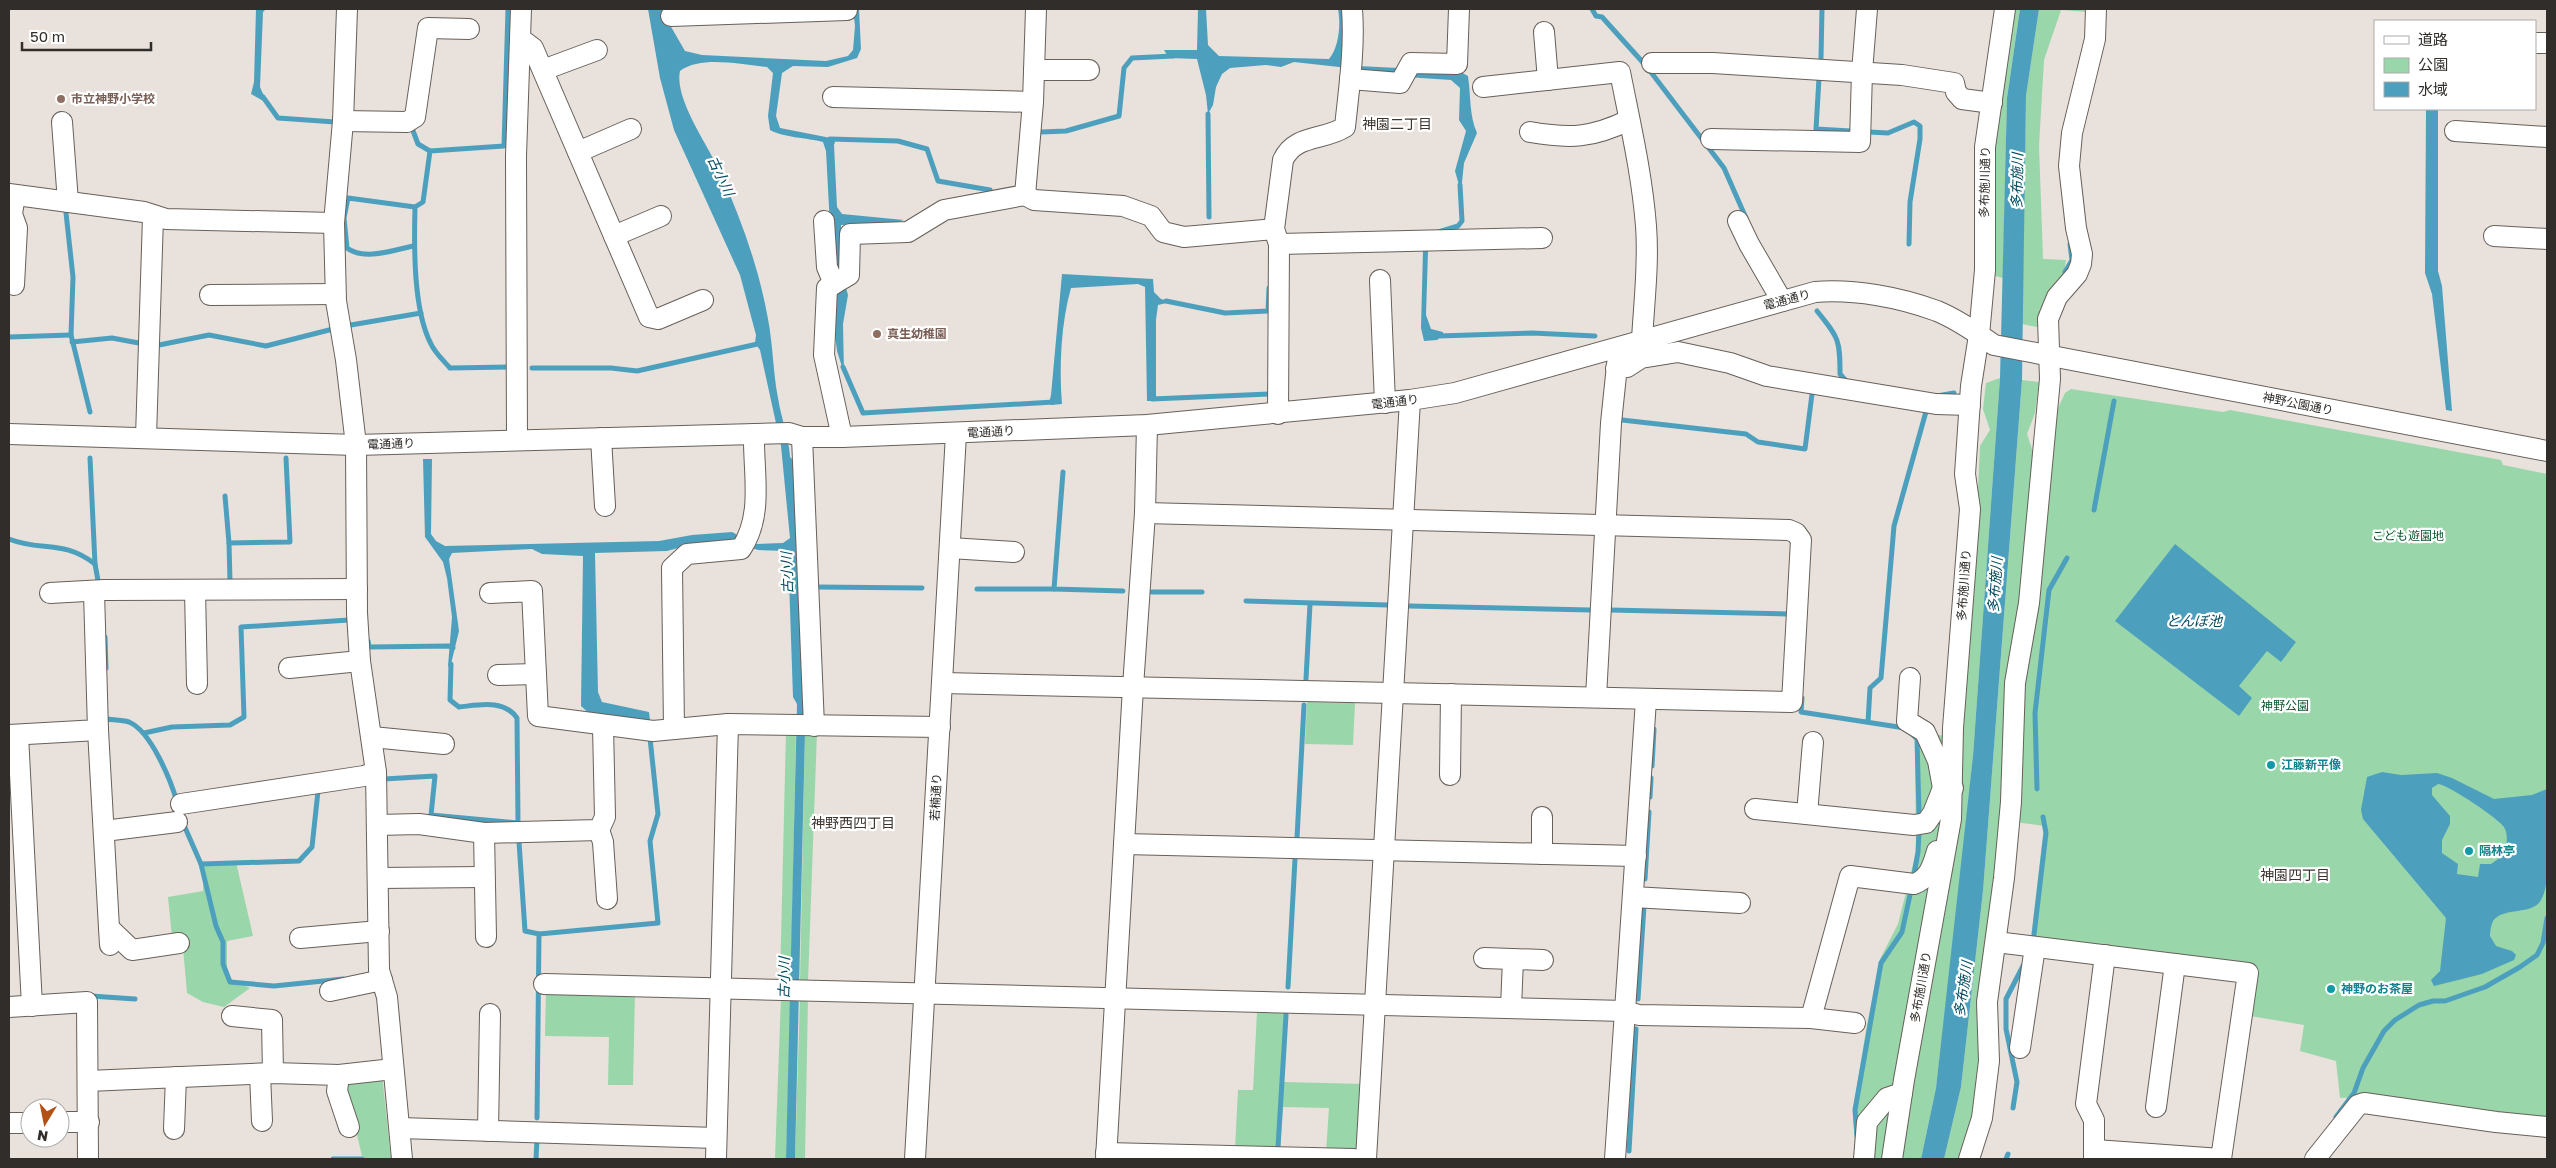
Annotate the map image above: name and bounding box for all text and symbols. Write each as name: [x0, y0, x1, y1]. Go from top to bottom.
scale bar: [22, 20, 151, 52]
legend: [2374, 20, 2536, 110]
text: 50 m: [30, 27, 65, 45]
text: 道路: [2418, 30, 2448, 48]
text: 公園: [2418, 55, 2448, 73]
text: 水域: [2418, 80, 2448, 98]
place label: 市立神野小学校: [71, 91, 155, 106]
marker: 市立神野小学校: [55, 93, 67, 105]
district label: 神園二丁目: [1362, 115, 1432, 132]
street label: 多布施川通り: [1976, 146, 1993, 218]
water label: 多布施川: [2008, 151, 2026, 209]
water label: 古小川: [705, 153, 739, 200]
street label: 電通通り: [1762, 286, 1812, 313]
place label: 真生幼稚園: [887, 326, 947, 341]
marker: 真生幼稚園: [871, 328, 883, 340]
street label: 神野公園通り: [2261, 389, 2335, 418]
street label: 電通通り: [1370, 391, 1420, 412]
street label: 電通通り: [967, 423, 1015, 440]
street label: 電通通り: [367, 435, 415, 452]
park label: こども遊園地: [2372, 528, 2444, 543]
street label: 多布施川通り: [1954, 549, 1973, 621]
water label: 古小川: [777, 550, 796, 594]
water label: 多布施川: [1984, 554, 2005, 613]
water label: とんぼ池: [2166, 612, 2224, 629]
park label: 神野公園: [2261, 698, 2309, 713]
place label: 江藤新平像: [2281, 757, 2341, 772]
marker: 江藤新平像: [2265, 759, 2277, 771]
street label: 若楠通り: [927, 773, 944, 821]
district label: 神野西四丁目: [811, 814, 895, 831]
place label: 隔林亭: [2479, 843, 2515, 858]
marker: 隔林亭: [2463, 845, 2475, 857]
district label: 神園四丁目: [2260, 866, 2330, 883]
street label: 多布施川通り: [1907, 950, 1934, 1024]
water label: 古小川: [775, 955, 792, 999]
water label: 多布施川: [1950, 958, 1975, 1018]
place label: 神野のお茶屋: [2341, 981, 2413, 996]
marker: 神野のお茶屋: [2325, 983, 2337, 995]
north arrow: [20, 1098, 70, 1148]
text: N: [36, 1127, 49, 1146]

